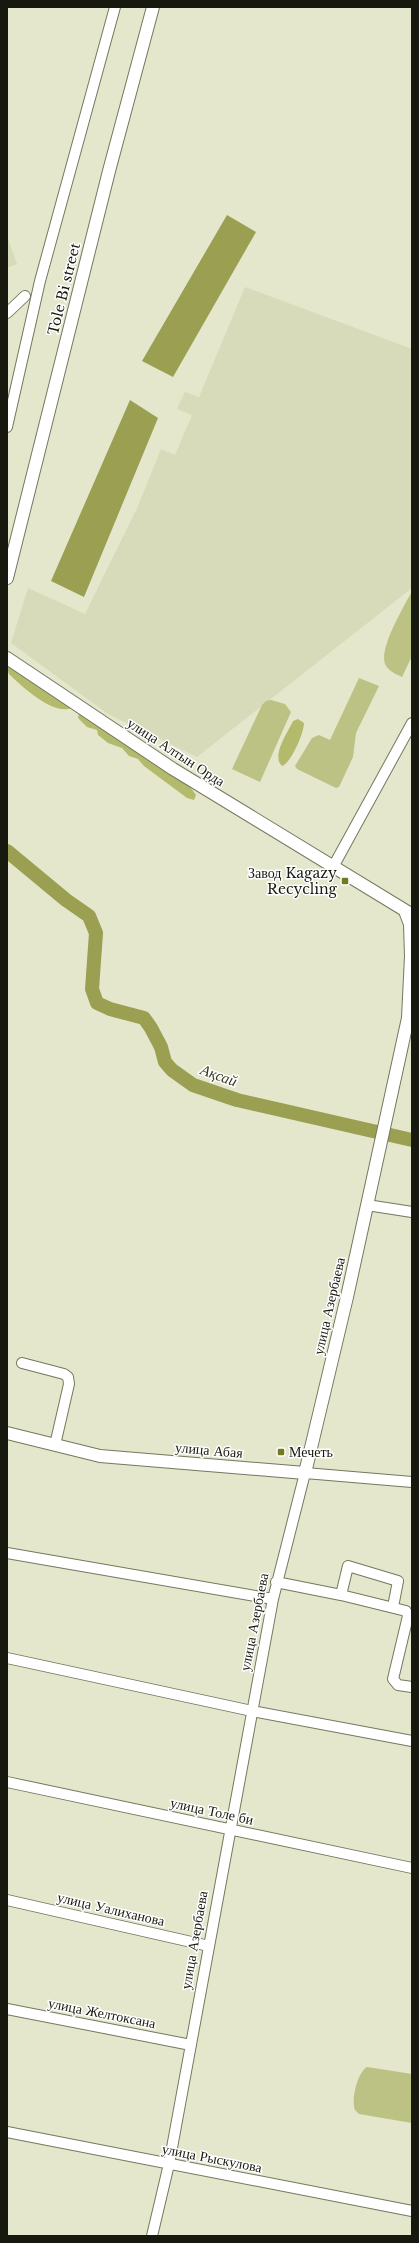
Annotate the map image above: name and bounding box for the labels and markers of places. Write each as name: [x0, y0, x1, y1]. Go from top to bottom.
place label: Завод Kagazy Recycling: [248, 864, 338, 898]
marker: Завод Kagazy Recycling: [340, 876, 350, 886]
place label: Мечеть: [289, 1443, 333, 1461]
marker: Мечеть: [276, 1447, 286, 1457]

